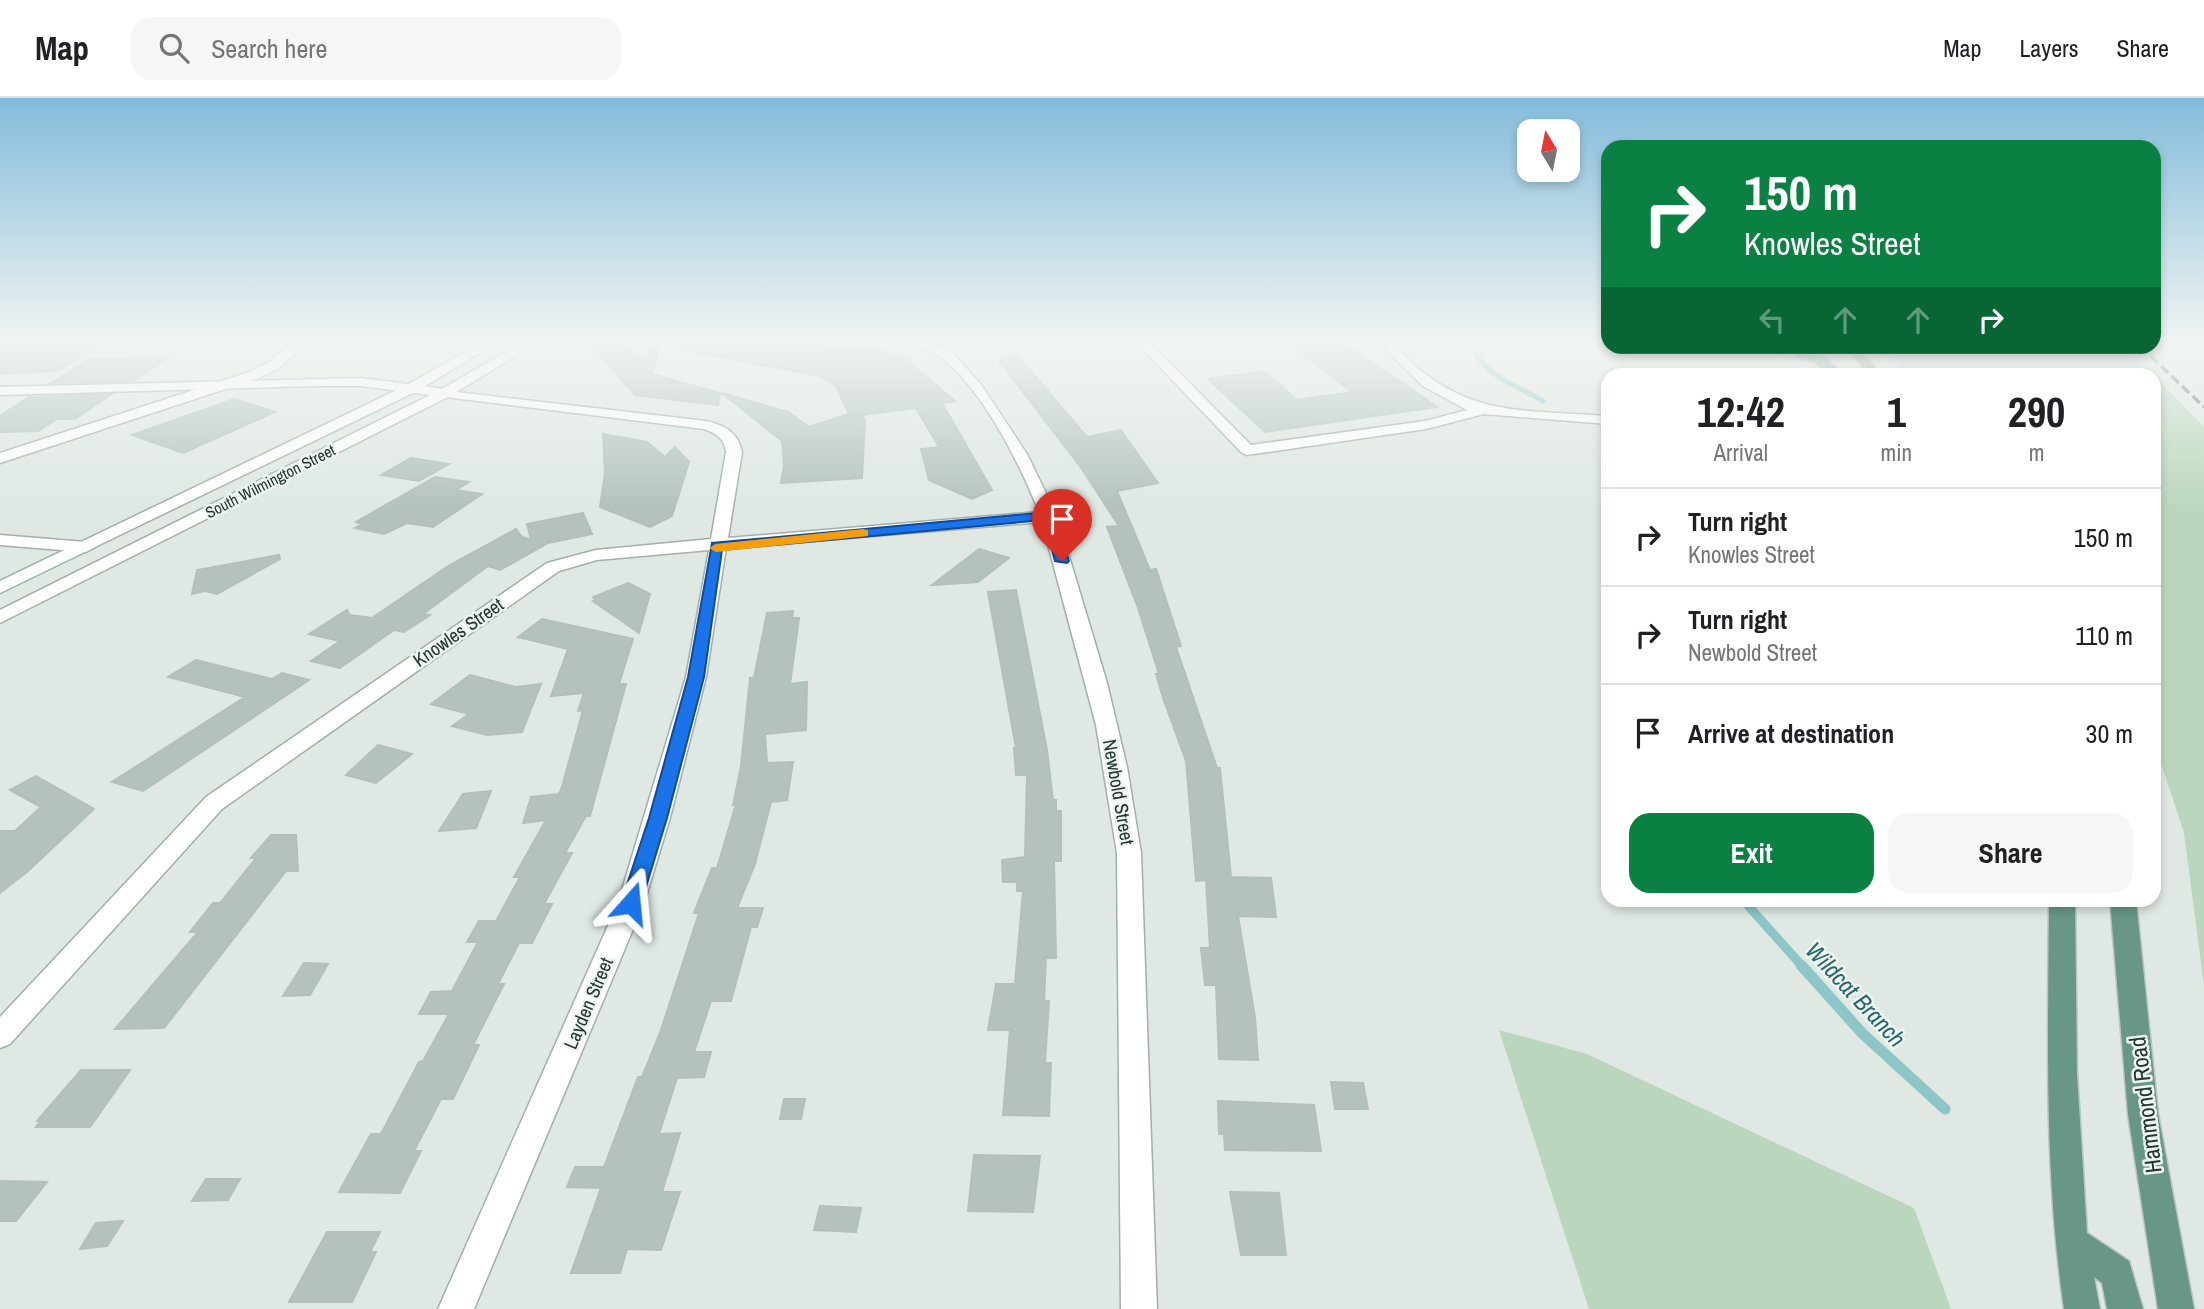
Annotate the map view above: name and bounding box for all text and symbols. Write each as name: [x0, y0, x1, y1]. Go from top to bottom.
search box: [131, 17, 621, 80]
text: Map: [35, 26, 89, 70]
icon: search: [155, 29, 193, 67]
text: Search here: [211, 31, 327, 66]
text: Map: [1943, 32, 1981, 64]
text: Layers: [2019, 32, 2078, 64]
text: Share: [2116, 32, 2169, 64]
north arrow: [1517, 119, 1580, 182]
map controls: [1517, 119, 1580, 182]
text: 150 m: [1744, 159, 1858, 225]
icon: right: [1629, 168, 1720, 259]
text: Knowles Street: [1744, 222, 1920, 265]
icon: left: [1753, 301, 1791, 339]
icon: ahead: [1826, 301, 1864, 339]
icon: ahead: [1899, 301, 1937, 339]
icon: right: [1972, 301, 2010, 339]
text: 12:42: [1697, 384, 1785, 440]
text: 1: [1887, 384, 1906, 440]
text: 290: [2008, 384, 2065, 440]
text: Arrival: [1714, 437, 1768, 468]
text: min: [1881, 437, 1912, 468]
text: m: [2029, 437, 2044, 468]
street label: South Wilmington Street: [201, 439, 339, 523]
pin: [1032, 489, 1092, 561]
icon: arrive: [1043, 500, 1081, 538]
text: Turn right: [1688, 504, 1787, 539]
icon: right: [1629, 518, 1667, 556]
text: 150 m: [2074, 520, 2133, 555]
text: Knowles Street: [1688, 539, 1815, 570]
street label: Knowles Street: [408, 591, 509, 673]
text: Turn right: [1688, 602, 1787, 637]
icon: right: [1629, 616, 1667, 654]
text: 110 m: [2075, 618, 2133, 653]
text: Newbold Street: [1688, 637, 1817, 668]
icon: arrive: [1629, 714, 1667, 752]
text: Arrive at destination: [1688, 716, 1894, 751]
text: 30 m: [2086, 716, 2133, 751]
street label: Newbold Street: [1097, 737, 1141, 847]
button: Exit: [1629, 813, 1874, 893]
button: Share: [1888, 813, 2133, 893]
position arrow: [594, 866, 668, 940]
water label: Wildcat Branch: [1799, 934, 1913, 1054]
street label: Layden Street: [557, 953, 619, 1053]
street label: Hammond Road: [2121, 1035, 2169, 1175]

